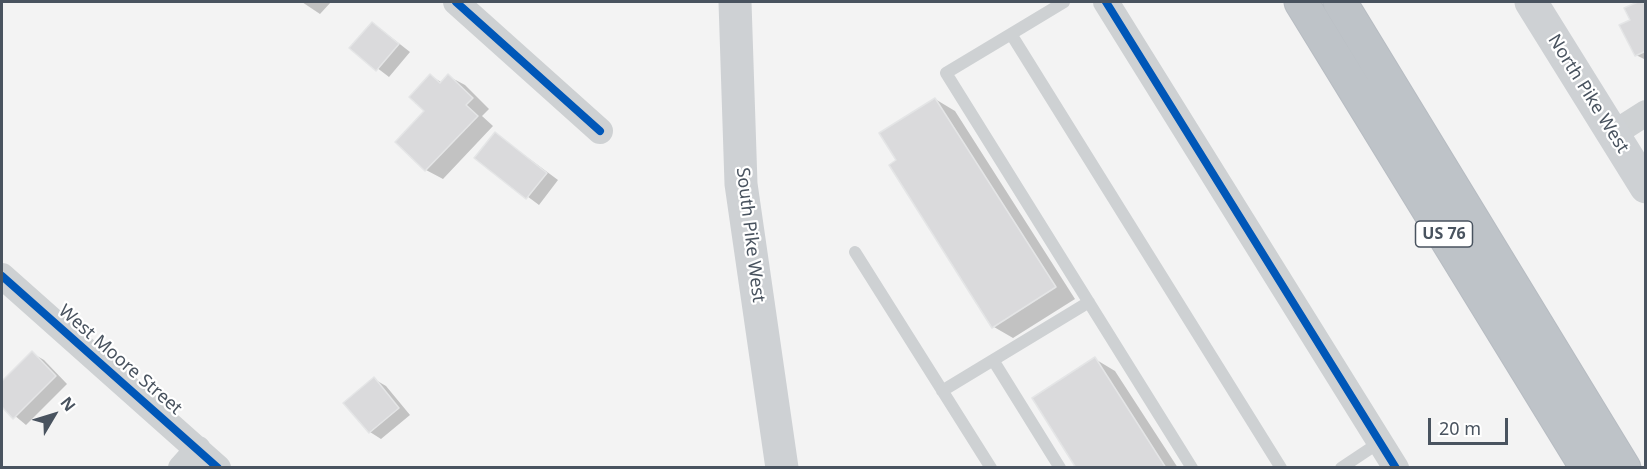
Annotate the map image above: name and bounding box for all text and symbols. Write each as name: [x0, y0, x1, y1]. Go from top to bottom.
street label: North Pike West: [1543, 31, 1633, 157]
street label: South Pike West: [731, 166, 769, 304]
road number: US 76: [1416, 221, 1472, 247]
street label: West Moore Street: [54, 300, 186, 420]
north arrow: [24, 385, 84, 445]
text: N: [56, 392, 81, 416]
scale bar: [1431, 406, 1510, 444]
text: 20 m: [1439, 416, 1481, 440]

